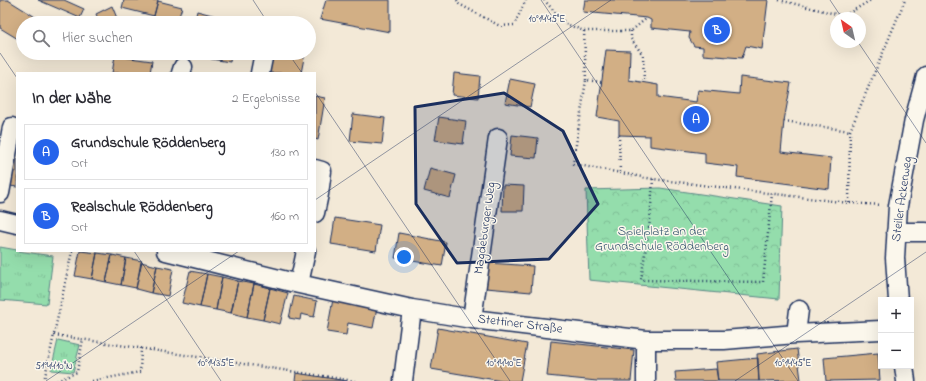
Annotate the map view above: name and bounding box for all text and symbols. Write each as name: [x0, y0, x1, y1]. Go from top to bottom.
text: 10°14'45"E: [529, 12, 565, 27]
north arrow: [830, 12, 866, 48]
pin: B: [704, 15, 730, 45]
search box: [16, 16, 316, 60]
icon: search: [30, 27, 52, 49]
text: Hier suchen: [62, 27, 133, 49]
text: In der Nähe: [32, 86, 111, 111]
text: 2 Ergebnisse: [232, 89, 300, 108]
pin: A: [683, 104, 709, 134]
text: Grundschule Röddenberg: [71, 132, 225, 154]
text: A: [42, 143, 50, 162]
text: 130 m: [271, 143, 299, 162]
text: Ort: [71, 154, 88, 173]
street label: Steiler Ackerweg: [887, 155, 918, 243]
street label: Magdeburger Weg: [469, 181, 502, 275]
text: Realschule Röddenberg: [71, 196, 213, 218]
text: B: [42, 207, 50, 226]
text: 160 m: [270, 207, 299, 226]
text: Ort: [71, 218, 88, 237]
park label: Spielplatz an der Grundschule Röddenberg: [595, 222, 729, 257]
your location: [394, 247, 414, 267]
map controls: [878, 297, 914, 369]
button: +: [878, 297, 914, 333]
street label: Stettiner Straße: [476, 309, 564, 339]
button: −: [878, 333, 914, 369]
text: 10°14'35"E: [198, 356, 234, 371]
text: 10°14'40"E: [486, 356, 522, 371]
text: 10°14'45"E: [775, 356, 811, 371]
text: 51°44'10"N: [35, 359, 73, 374]

